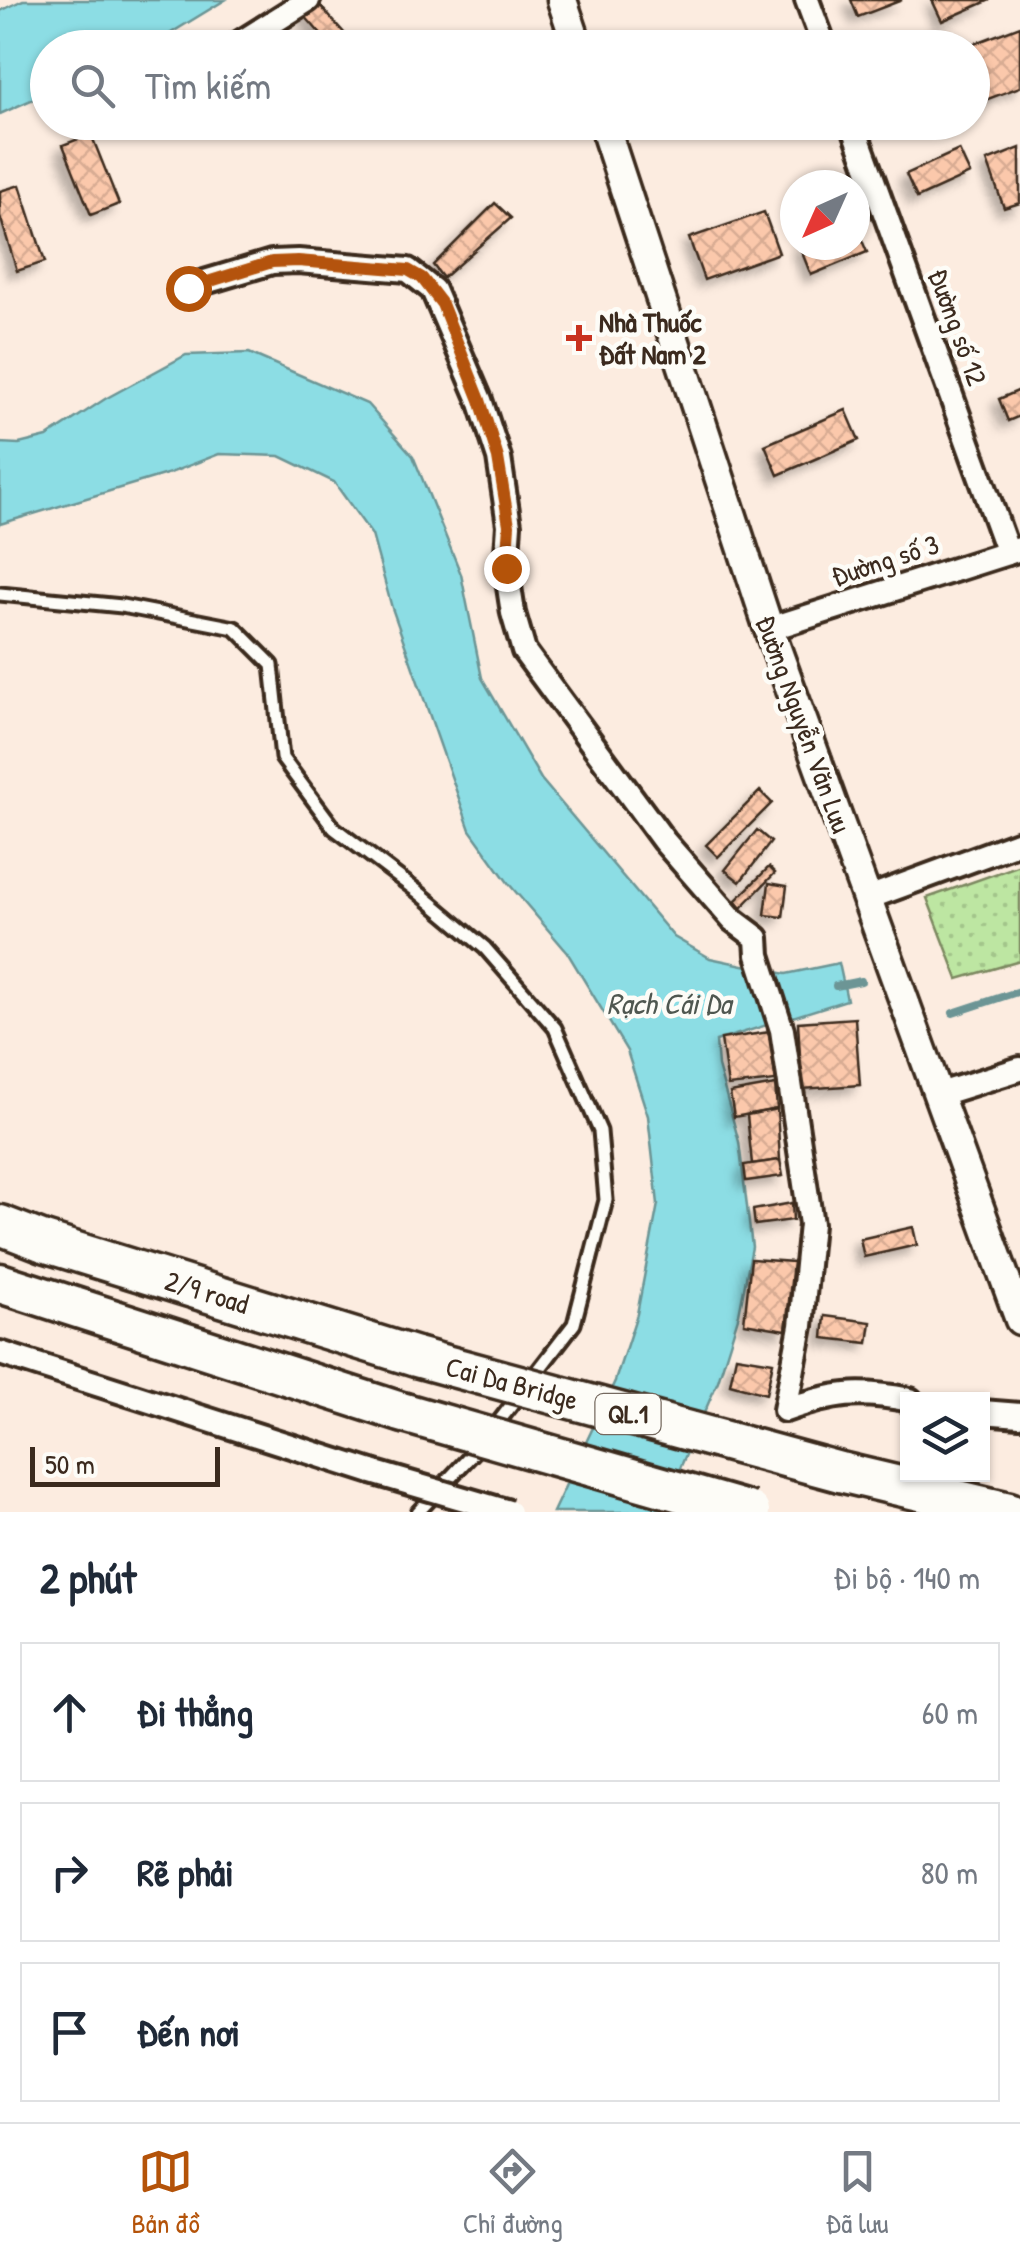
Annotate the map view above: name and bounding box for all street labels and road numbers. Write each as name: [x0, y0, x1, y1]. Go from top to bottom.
street label: Đường số 12: [919, 264, 997, 390]
street label: Đường số 3: [827, 525, 943, 595]
street label: Đường Nguyễn Văn Lưu: [747, 610, 861, 838]
street label: 2/9 road: [161, 1261, 254, 1323]
street label: Cai Da Bridge: [442, 1347, 582, 1419]
road number: QL.1: [596, 1394, 660, 1434]

